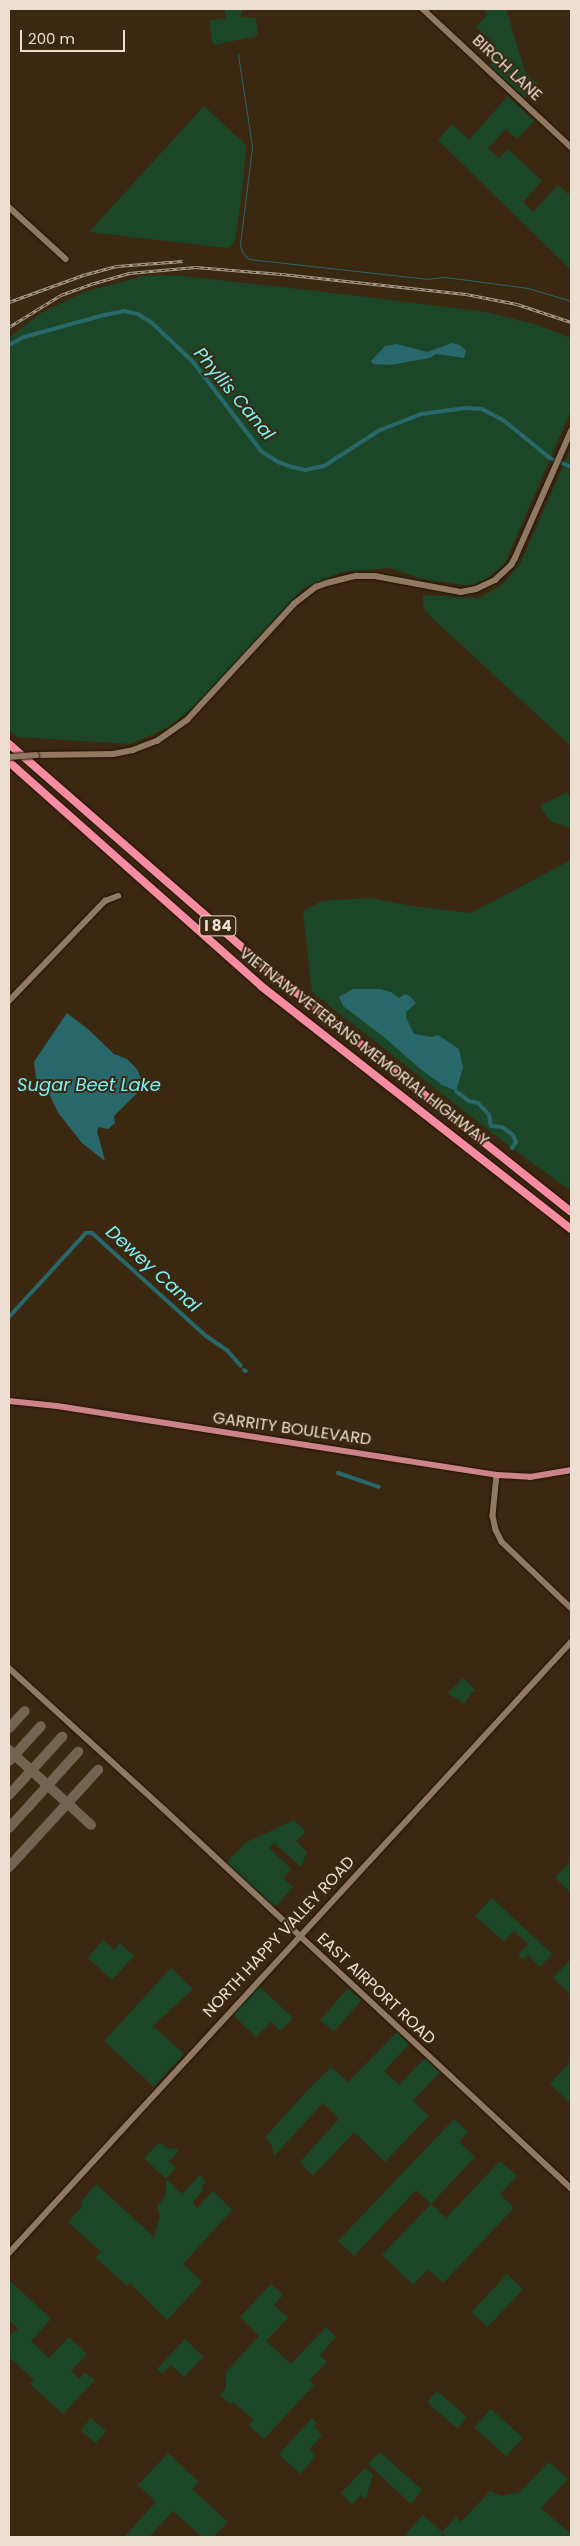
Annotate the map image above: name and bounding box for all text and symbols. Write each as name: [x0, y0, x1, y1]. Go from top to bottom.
scale bar: [22, 20, 128, 52]
text: 200 m: [28, 28, 75, 49]
street label: BIRCH LANE: [468, 31, 546, 105]
water label: Phyllis Canal: [189, 343, 279, 445]
road number: I 84: [199, 914, 237, 938]
street label: VIETNAM VETERANS MEMORIAL HIGHWAY: [235, 944, 493, 1150]
water label: Sugar Beet Lake: [17, 1074, 161, 1096]
water label: Dewey Canal: [101, 1221, 205, 1317]
street label: GARRITY BOULEVARD: [212, 1408, 372, 1450]
street label: NORTH HAPPY VALLEY ROAD: [199, 1852, 359, 2022]
street label: EAST AIRPORT ROAD: [313, 1929, 439, 2049]

